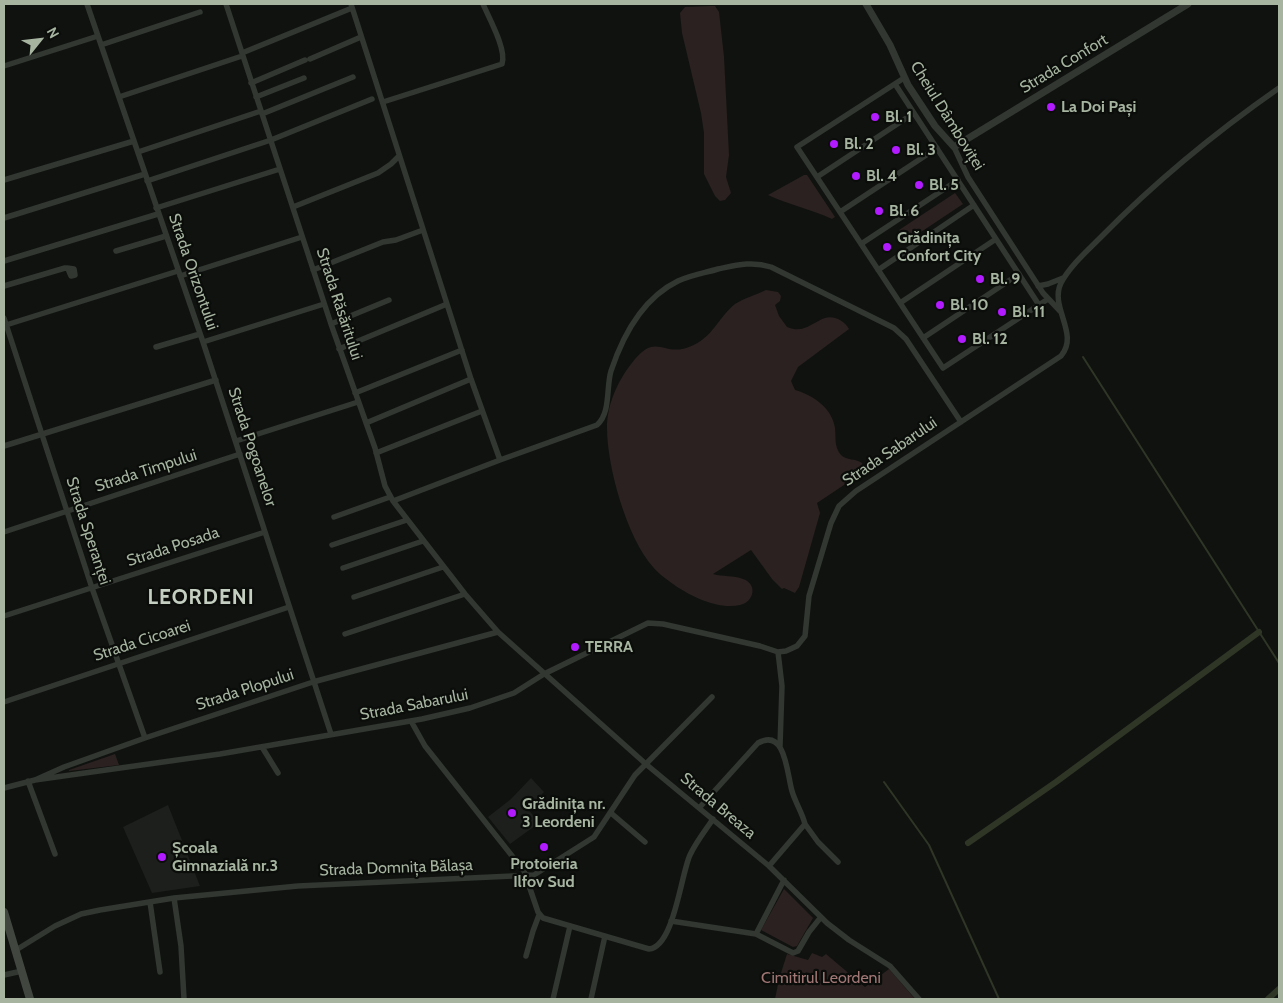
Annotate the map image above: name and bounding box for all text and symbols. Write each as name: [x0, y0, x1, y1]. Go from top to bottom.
north arrow: [15, 15, 65, 65]
text: N: [43, 24, 63, 41]
street label: Strada Confort: [1017, 30, 1111, 98]
street label: Cheiul Dâmboviței: [906, 58, 988, 174]
place label: La Doi Pași: [1061, 97, 1136, 117]
marker: La Doi Pași: [1045, 101, 1057, 113]
place label: Bl. 1: [885, 107, 912, 127]
marker: Bl. 1: [869, 111, 881, 123]
place label: Bl. 2: [844, 134, 874, 154]
marker: Bl. 2: [828, 138, 840, 150]
place label: Bl. 3: [906, 140, 936, 160]
marker: Bl. 3: [890, 144, 902, 156]
place label: Bl. 4: [866, 166, 897, 186]
marker: Bl. 4: [850, 170, 862, 182]
place label: Bl. 5: [929, 175, 959, 195]
marker: Bl. 5: [913, 179, 925, 191]
place label: Bl. 6: [889, 201, 919, 221]
marker: Bl. 6: [873, 205, 885, 217]
street label: Strada Orizontului: [164, 211, 222, 333]
place label: Grădinița Confort City: [897, 228, 981, 266]
marker: Grădinița Confort City: [881, 241, 893, 253]
street label: Strada Răsăritului: [312, 246, 366, 362]
place label: Bl. 9: [990, 269, 1020, 289]
marker: Bl. 9: [974, 273, 986, 285]
place label: Bl. 10: [950, 295, 988, 315]
marker: Bl. 10: [934, 299, 946, 311]
place label: Bl. 11: [1012, 302, 1045, 322]
marker: Bl. 11: [996, 306, 1008, 318]
place label: Bl. 12: [972, 329, 1008, 349]
marker: Bl. 12: [956, 333, 968, 345]
street label: Strada Pogoanelor: [224, 385, 280, 509]
street label: Strada Sabarului: [839, 413, 941, 491]
street label: Strada Timpului: [93, 446, 199, 496]
street label: Strada Speranței: [62, 475, 114, 587]
street label: Strada Posada: [124, 523, 222, 571]
district label: LEORDENI: [146, 585, 256, 611]
street label: Strada Cicoarei: [91, 616, 193, 666]
place label: TERRA: [585, 637, 633, 657]
marker: TERRA: [569, 641, 581, 653]
street label: Strada Plopului: [194, 665, 296, 715]
street label: Strada Sabarului: [358, 685, 470, 725]
street label: Strada Breaza: [676, 769, 760, 843]
place label: Grădinița nr. 3 Leordeni: [522, 794, 606, 832]
marker: Grădinița nr. 3 Leordeni: [506, 807, 518, 819]
place label: Școala Gimnazială nr.3: [172, 838, 278, 876]
marker: Protoieria Ilfov Sud: [538, 841, 550, 853]
marker: Școala Gimnazială nr.3: [156, 851, 168, 863]
place label: Protoieria Ilfov Sud: [510, 854, 578, 892]
street label: Strada Domnița Bălașa: [319, 856, 473, 880]
park label: Cimitirul Leordeni: [761, 968, 881, 988]

